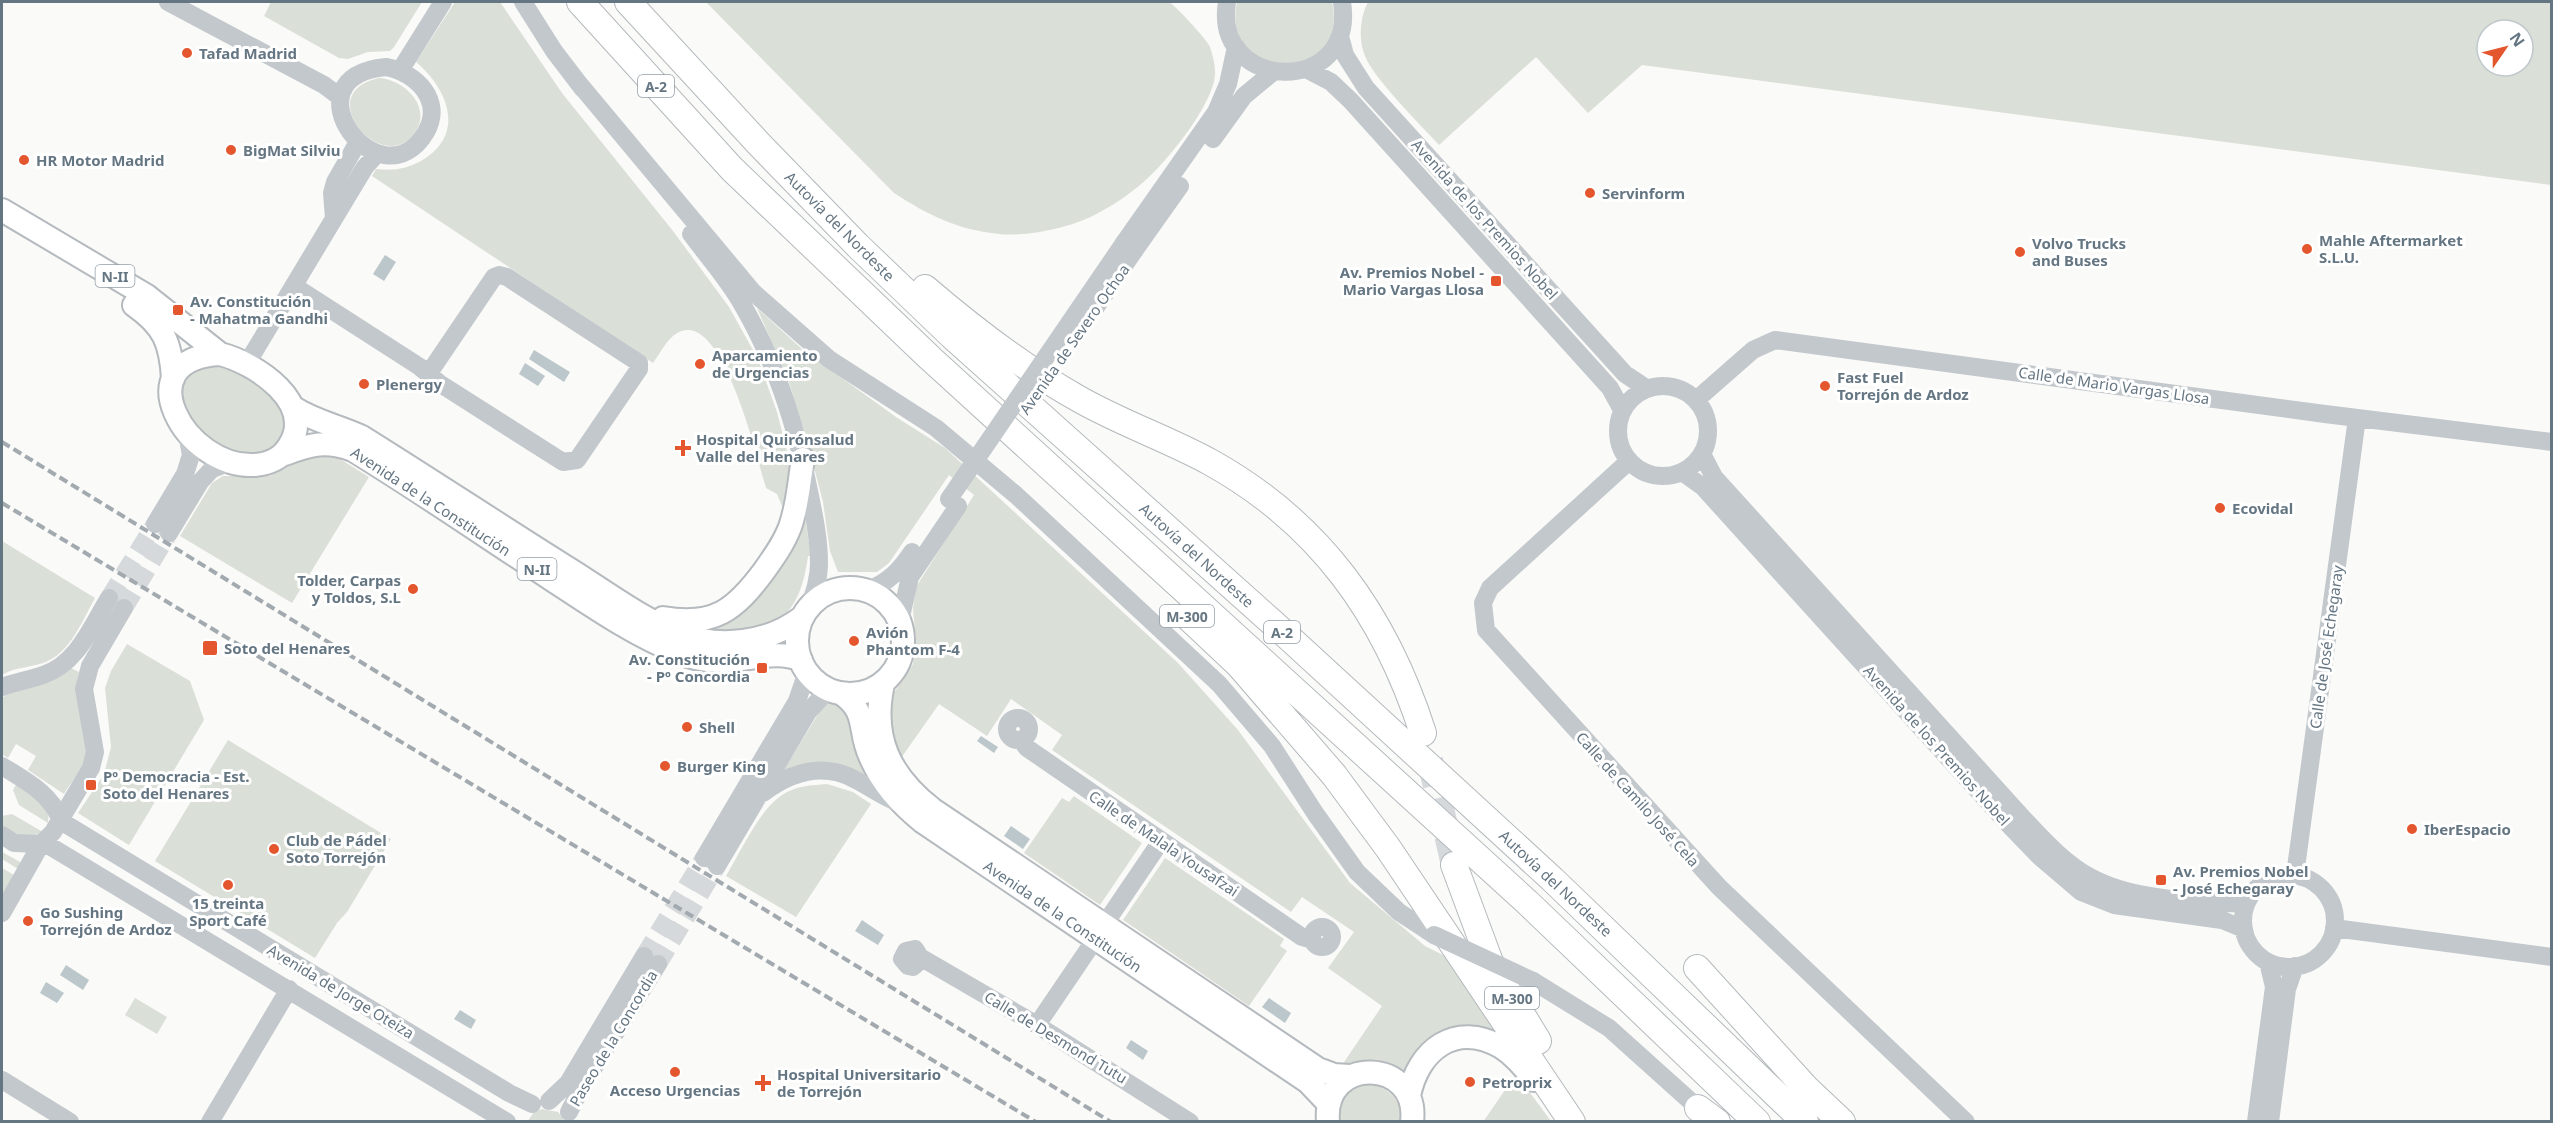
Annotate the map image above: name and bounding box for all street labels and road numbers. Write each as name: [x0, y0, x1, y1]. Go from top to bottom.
road number: A-2: [638, 75, 674, 97]
street label: Avenida de los Premios Nobel: [1407, 134, 1563, 304]
street label: Autovía del Nordeste: [781, 167, 899, 285]
street label: Avenida de Severo Ochoa: [1014, 260, 1134, 418]
road number: N-II: [96, 265, 134, 287]
street label: Calle de Mario Vargas Llosa: [2017, 362, 2211, 408]
street label: Avenida de la Constitución: [347, 442, 515, 560]
street label: Autovía del Nordeste: [1136, 498, 1258, 612]
road number: N-II: [518, 558, 556, 580]
street label: Calle de José Echegaray: [2305, 563, 2347, 730]
road number: M-300: [1160, 605, 1214, 627]
road number: A-2: [1264, 621, 1300, 643]
street label: Avenida de los Premios Nobel: [1859, 660, 2015, 830]
street label: Calle de Camilo José Cela: [1572, 727, 1704, 871]
street label: Calle de Malala Yousafzai: [1085, 785, 1243, 901]
street label: Autovía del Nordeste: [1495, 825, 1617, 941]
street label: Avenida de la Constitución: [980, 856, 1146, 976]
street label: Avenida de Jorge Oteiza: [264, 939, 418, 1043]
street label: Paseo de la Concordia: [564, 966, 662, 1110]
street label: Calle de Desmond Tutu: [981, 986, 1131, 1088]
road number: M-300: [1485, 987, 1539, 1009]

